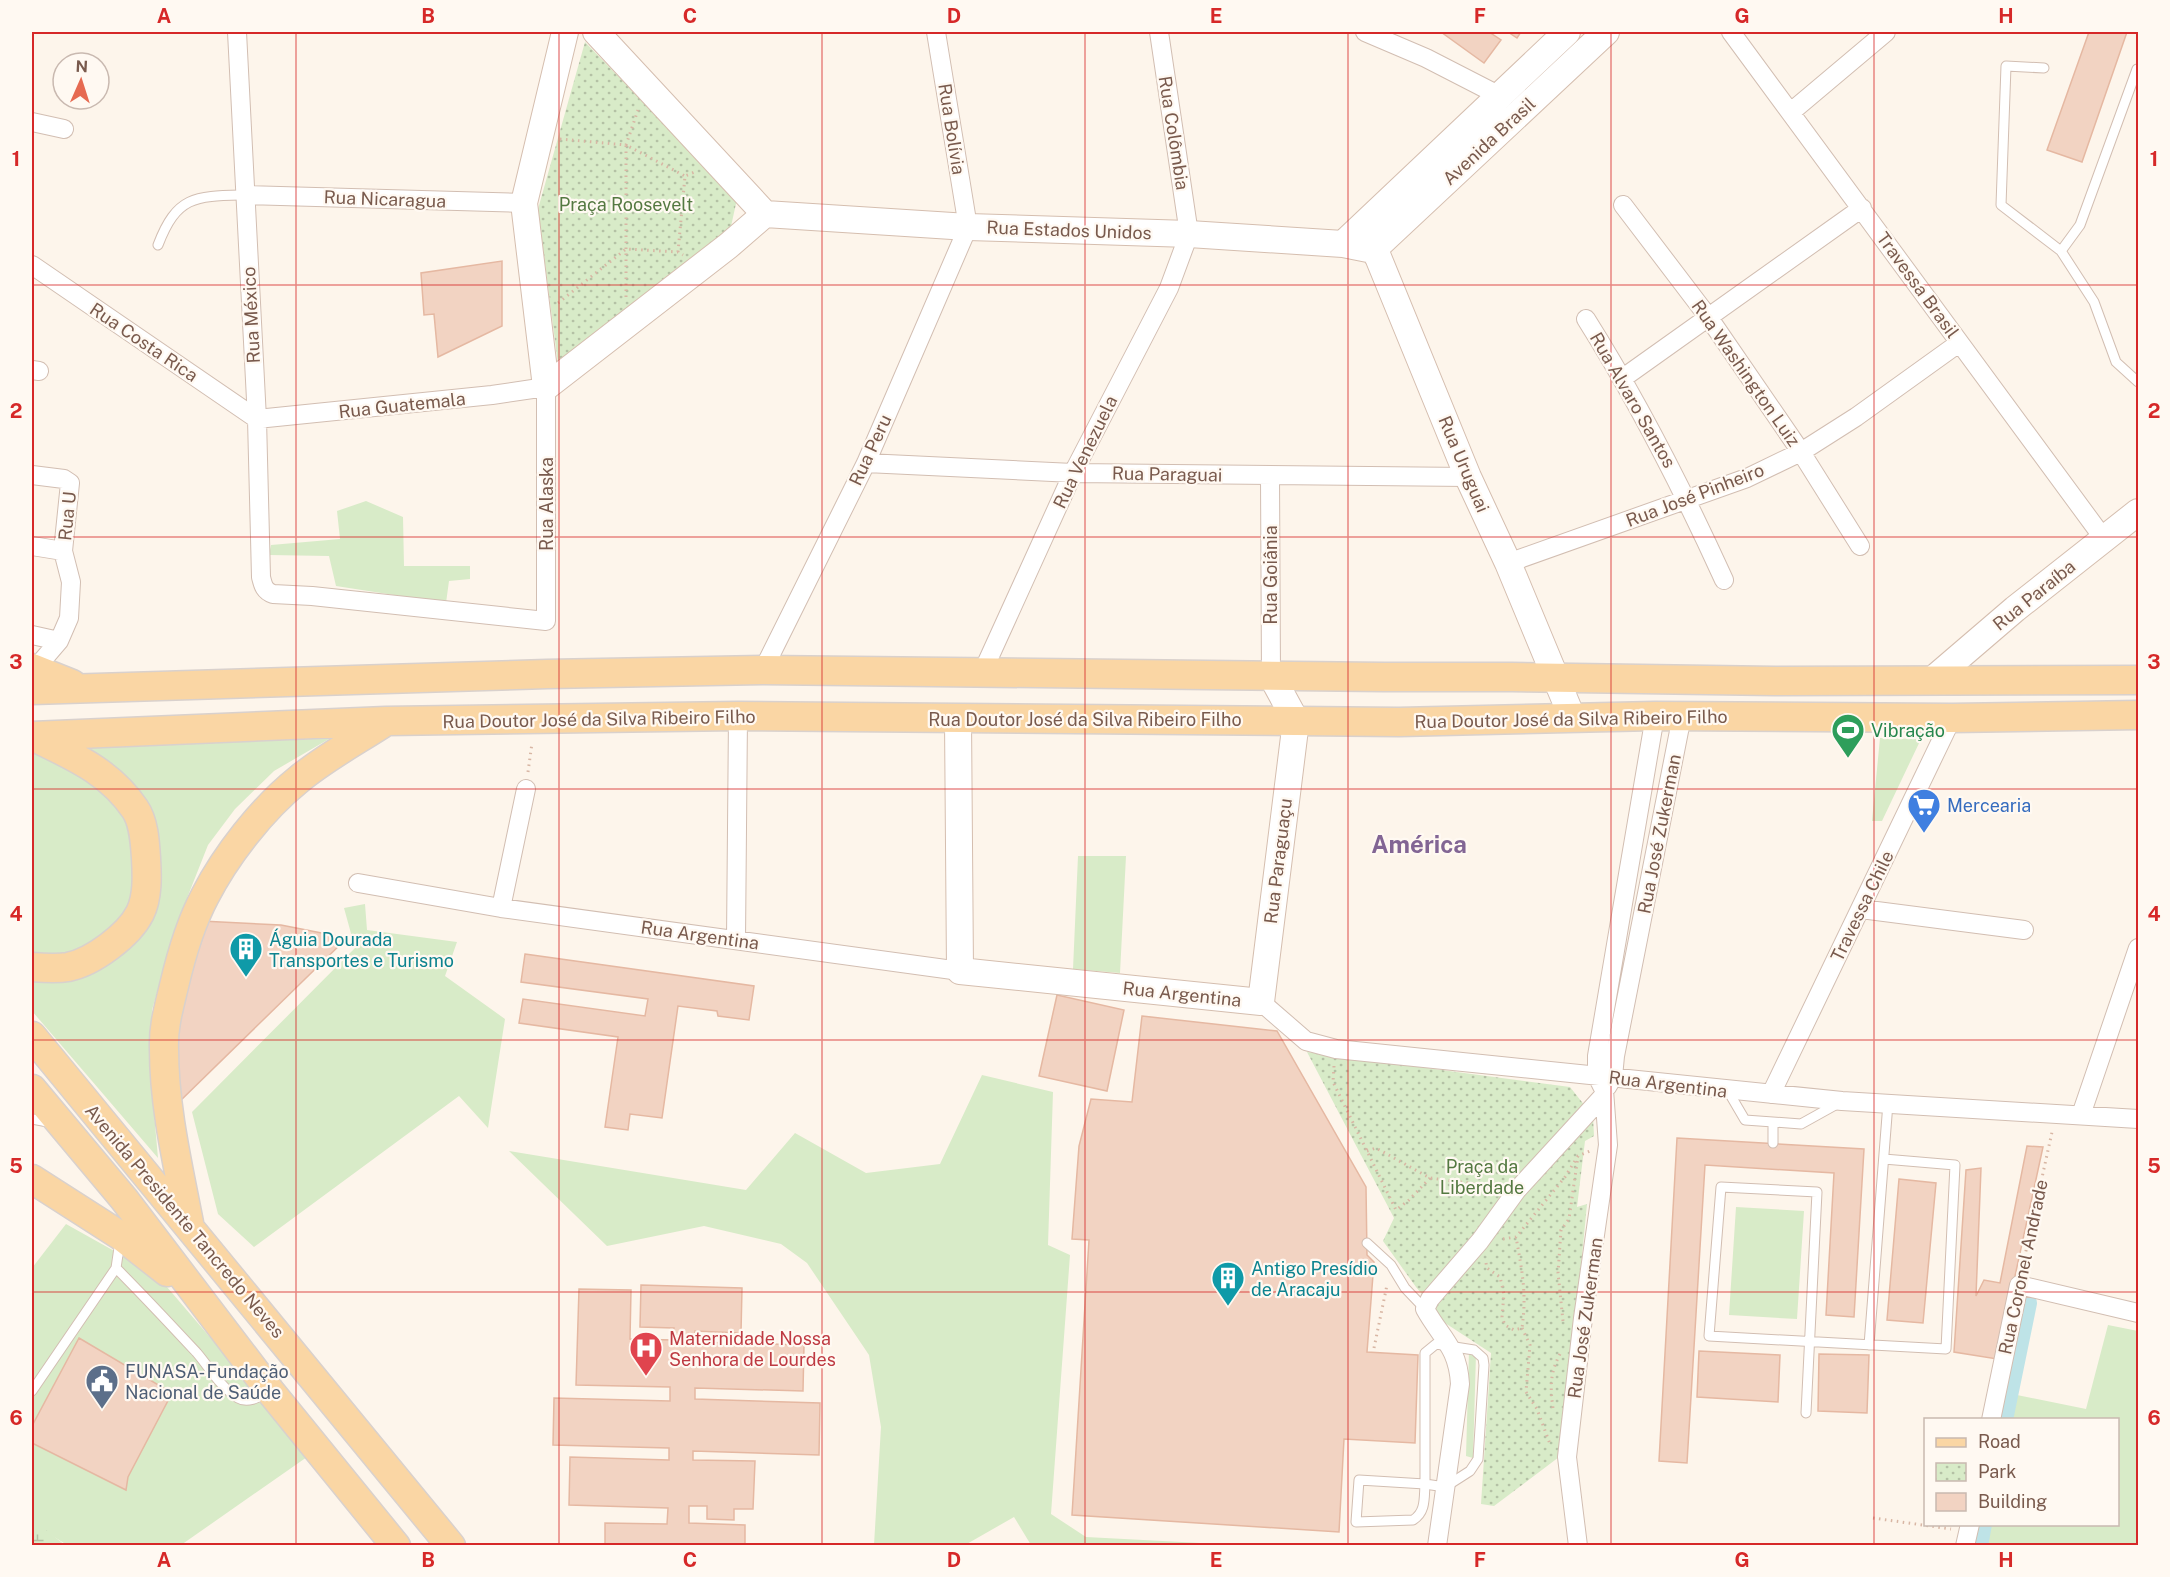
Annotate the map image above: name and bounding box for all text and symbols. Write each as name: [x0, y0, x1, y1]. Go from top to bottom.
text: A: [157, 4, 171, 28]
text: B: [421, 4, 435, 28]
text: C: [683, 4, 697, 28]
text: D: [947, 4, 961, 28]
text: E: [1210, 4, 1222, 28]
text: F: [1474, 4, 1486, 28]
text: G: [1734, 4, 1750, 28]
text: H: [1998, 4, 2014, 28]
north arrow: [51, 51, 111, 111]
text: N: [75, 57, 89, 76]
street label: Rua Colômbia: [1155, 74, 1193, 192]
street label: Rua Bolívia: [934, 82, 970, 176]
street label: Avenida Brasil: [1439, 93, 1539, 189]
text: 1: [12, 147, 20, 171]
text: 1: [2150, 147, 2158, 171]
street label: Rua Nicaragua: [323, 186, 447, 212]
park label: Praça Roosevelt: [559, 194, 693, 215]
street label: Rua Estados Unidos: [986, 217, 1152, 243]
street label: Travessa Brasil: [1873, 228, 1963, 342]
street label: Rua México: [238, 266, 264, 364]
street label: Rua Washington Luiz: [1687, 296, 1805, 450]
street label: Rua Costa Rica: [86, 298, 202, 386]
street label: Rua Alvaro Santos: [1586, 329, 1680, 471]
street label: Rua Guatemala: [337, 388, 467, 422]
street label: Rua Venezuela: [1049, 392, 1121, 512]
text: 2: [10, 399, 22, 423]
text: 2: [2148, 399, 2160, 423]
street label: Rua Peru: [844, 411, 896, 489]
street label: Rua Uruguai: [1434, 413, 1494, 515]
street label: Rua Alaska: [536, 457, 557, 551]
street label: Rua José Pinheiro: [1623, 459, 1767, 531]
street label: Rua Paraguai: [1112, 463, 1222, 485]
street label: Rua U: [54, 490, 80, 542]
street label: Rua Goiânia: [1260, 525, 1281, 625]
street label: Rua Paraíba: [1989, 555, 2079, 635]
text: 3: [9, 650, 23, 674]
text: 3: [2147, 650, 2161, 674]
street label: Rua Doutor José da Silva Ribeiro Filho: [442, 706, 756, 732]
street label: Rua Doutor José da Silva Ribeiro Filho: [1414, 706, 1728, 732]
street label: Rua Doutor José da Silva Ribeiro Filho: [928, 709, 1242, 730]
sports icon: Vibração: [1830, 712, 1866, 759]
place label: Vibração: [1871, 720, 1945, 741]
street label: Rua José Zukerman: [1633, 752, 1685, 916]
supermarket icon: Mercearia: [1906, 787, 1942, 834]
place label: Mercearia: [1947, 795, 2031, 816]
street label: Rua Paraguaçu: [1260, 797, 1296, 925]
district label: América: [1371, 830, 1467, 858]
street label: Travessa Chile: [1826, 847, 1898, 965]
text: 4: [9, 902, 23, 926]
text: 4: [2147, 902, 2161, 926]
street label: Rua Argentina: [639, 916, 761, 954]
place label: Águia Dourada Transportes e Turismo: [269, 928, 454, 971]
building icon: Águia Dourada Transportes e Turismo: [228, 931, 264, 978]
street label: Rua Argentina: [1122, 977, 1242, 1011]
street label: Rua Argentina: [1608, 1066, 1728, 1102]
street label: Avenida Presidente Tancredo Neves: [81, 1100, 289, 1342]
text: 5: [9, 1154, 23, 1178]
text: 5: [2147, 1154, 2161, 1178]
park label: Praça da Liberdade: [1440, 1156, 1524, 1198]
street label: Rua Coronel Andrade: [1994, 1178, 2052, 1356]
street label: Rua José Zukerman: [1563, 1236, 1607, 1400]
place label: Antigo Presídio de Aracaju: [1251, 1258, 1378, 1300]
building icon: Antigo Presídio de Aracaju: [1210, 1260, 1246, 1307]
place label: Maternidade Nossa Senhora de Lourdes: [669, 1328, 836, 1370]
hospital icon: Maternidade Nossa Senhora de Lourdes: [628, 1330, 664, 1377]
place label: FUNASA- Fundação Nacional de Saúde: [125, 1361, 289, 1403]
public building icon: FUNASA- Fundação Nacional de Saúde: [84, 1363, 120, 1410]
text: 6: [9, 1406, 23, 1430]
text: 6: [2147, 1406, 2161, 1430]
legend: [1924, 1418, 2119, 1526]
text: Road: [1978, 1431, 2021, 1452]
text: Park: [1978, 1461, 2016, 1482]
text: Building: [1978, 1491, 2047, 1512]
text: A: [157, 1548, 171, 1572]
text: B: [421, 1548, 435, 1572]
text: C: [683, 1548, 697, 1572]
text: D: [947, 1548, 961, 1572]
text: E: [1210, 1548, 1222, 1572]
text: F: [1474, 1548, 1486, 1572]
text: G: [1734, 1548, 1750, 1572]
text: H: [1998, 1548, 2014, 1572]

